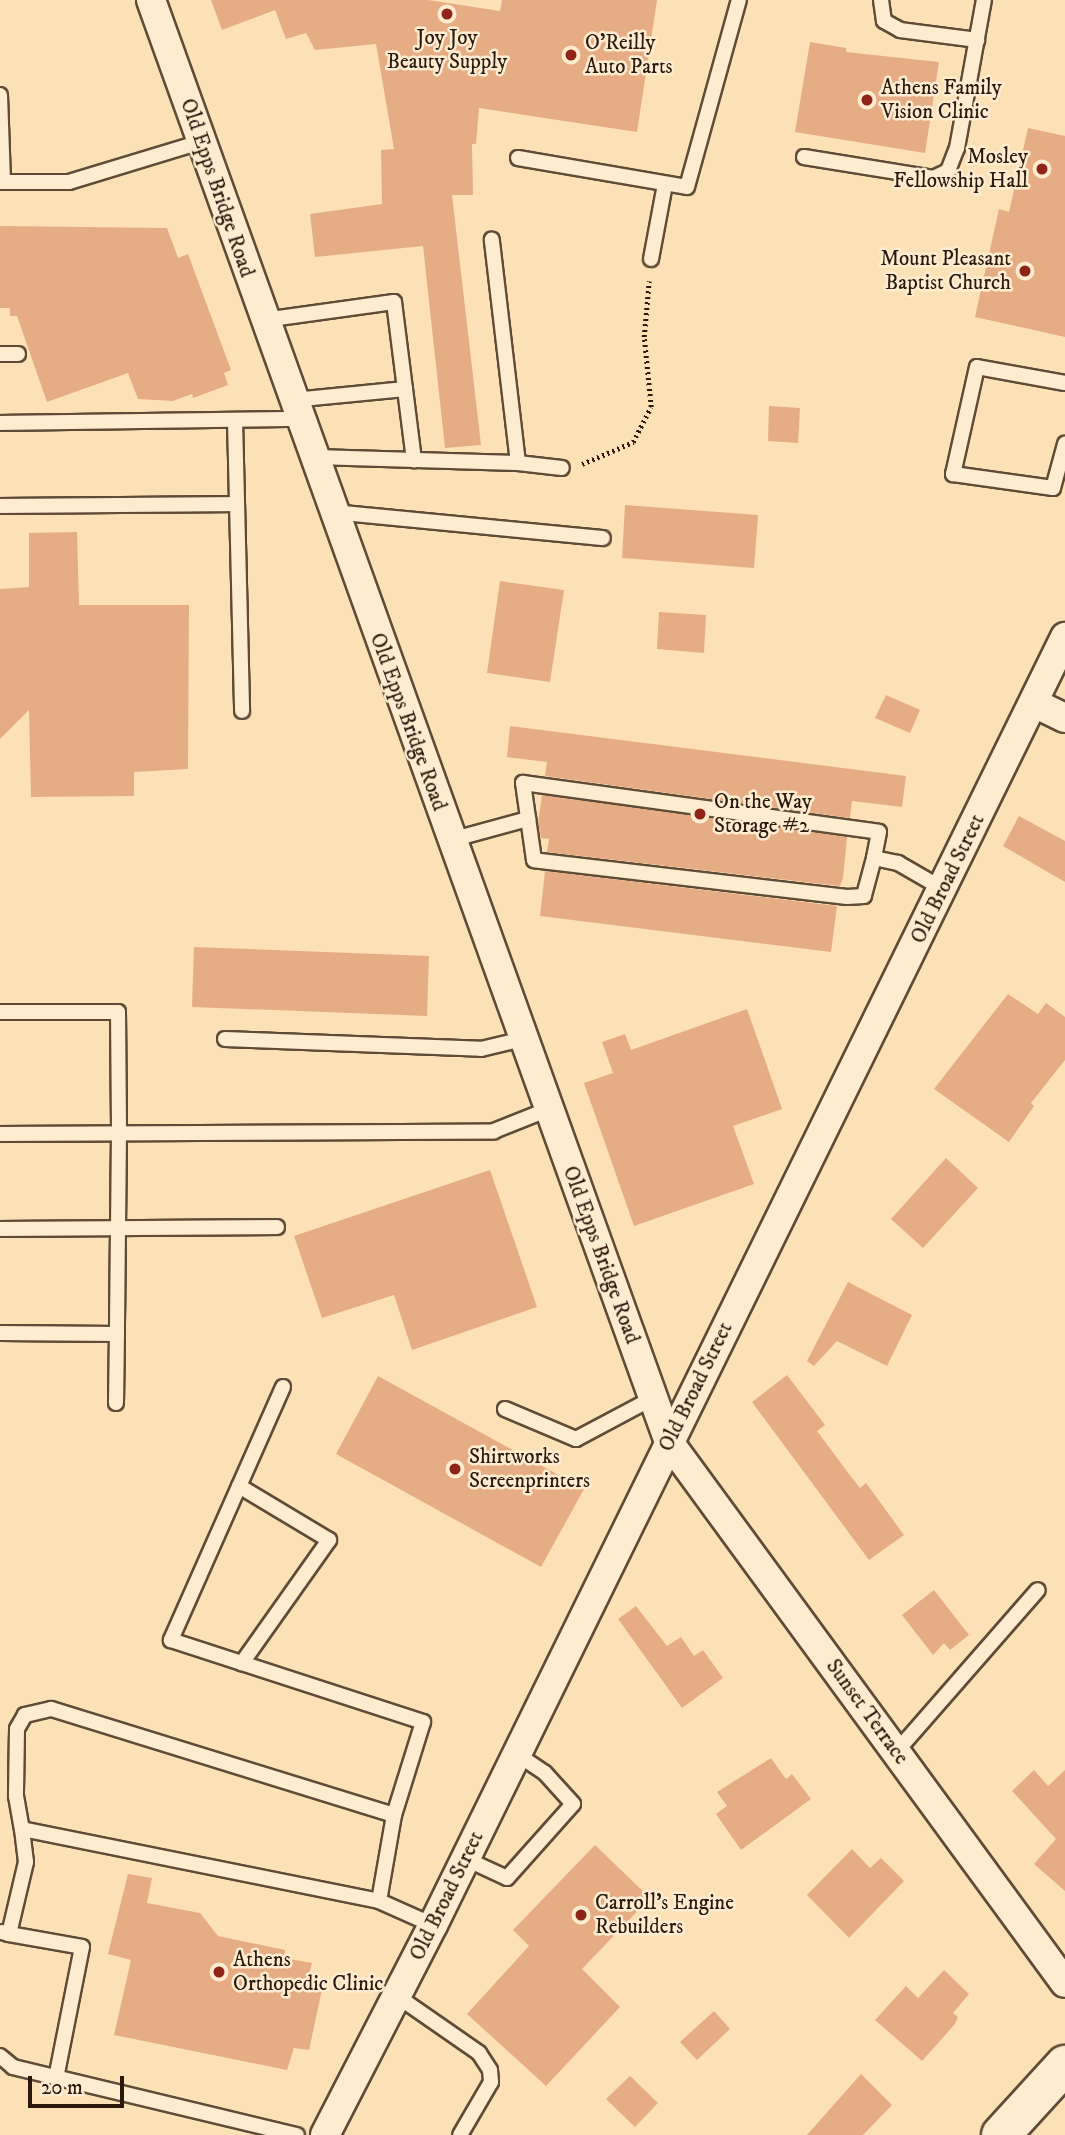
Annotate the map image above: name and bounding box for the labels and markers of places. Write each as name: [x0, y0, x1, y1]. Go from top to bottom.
marker: Joy Joy Beauty Supply: [439, 6, 455, 22]
place label: Joy Joy Beauty Supply: [387, 25, 507, 75]
place label: O'Reilly Auto Parts: [585, 30, 673, 80]
marker: O'Reilly Auto Parts: [563, 47, 579, 63]
place label: Athens Family Vision Clinic: [881, 75, 1002, 125]
marker: Athens Family Vision Clinic: [859, 92, 875, 108]
place label: Mosley Fellowship Hall: [893, 144, 1028, 194]
marker: Mosley Fellowship Hall: [1034, 161, 1050, 177]
place label: Mount Pleasant Baptist Church: [880, 246, 1011, 296]
marker: Mount Pleasant Baptist Church: [1017, 263, 1033, 279]
place label: On the Way Storage #2: [714, 789, 812, 839]
marker: On the Way Storage #2: [692, 806, 708, 822]
place label: Shirtworks Screenprinters: [469, 1444, 590, 1494]
marker: Shirtworks Screenprinters: [447, 1461, 463, 1477]
place label: Carroll's Engine Rebuilders: [595, 1890, 734, 1940]
marker: Carroll's Engine Rebuilders: [573, 1907, 589, 1923]
place label: Athens Orthopedic Clinic: [233, 1947, 383, 1997]
marker: Athens Orthopedic Clinic: [211, 1964, 227, 1980]

